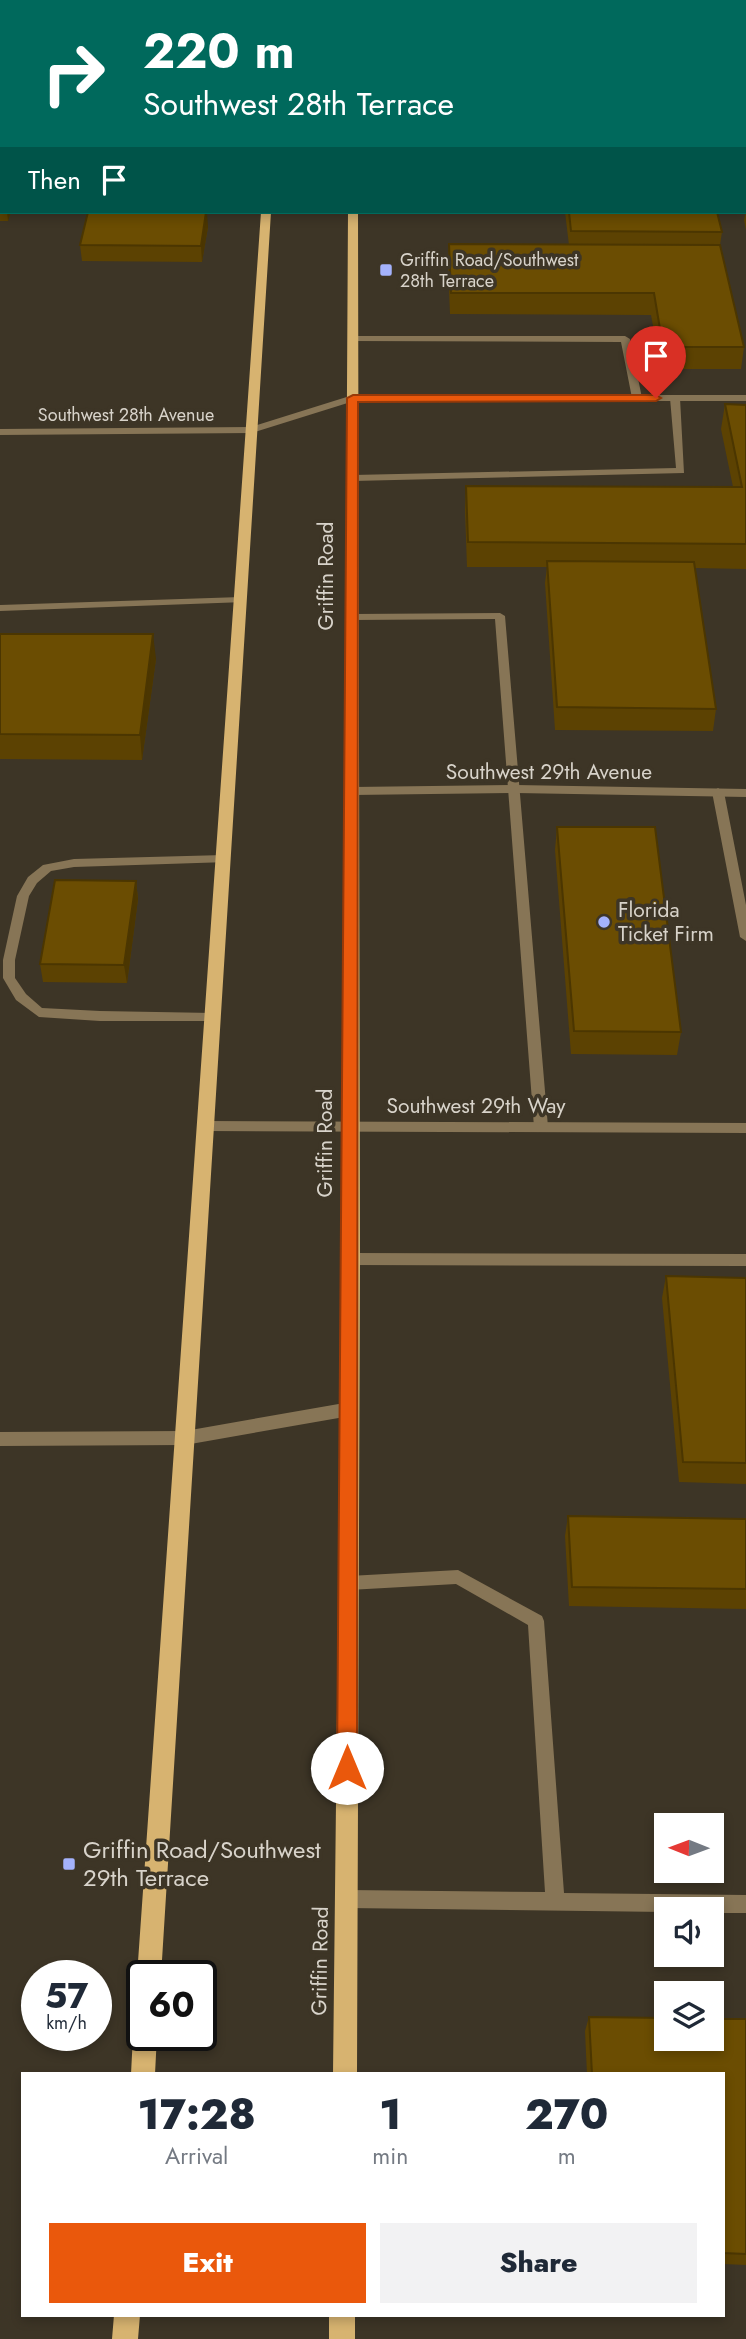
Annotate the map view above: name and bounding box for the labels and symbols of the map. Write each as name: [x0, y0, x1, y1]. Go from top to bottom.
place label: Griffin Road/Southwest 28th Terrace: [400, 247, 579, 294]
marker: Griffin Road/Southwest 28th Terrace: [378, 262, 394, 278]
pin: [626, 326, 686, 398]
street label: Southwest 28th Avenue: [38, 402, 214, 428]
street label: Griffin Road: [311, 521, 341, 631]
street label: Southwest 29th Avenue: [446, 757, 652, 787]
place label: Florida Ticket Firm: [618, 895, 714, 949]
marker: Florida Ticket Firm: [596, 914, 612, 930]
street label: Griffin Road: [310, 1088, 340, 1198]
street label: Southwest 29th Way: [387, 1091, 566, 1121]
position arrow: [310, 1731, 384, 1805]
north arrow: [654, 1813, 724, 1883]
place label: Griffin Road/Southwest 29th Terrace: [83, 1832, 321, 1895]
marker: Griffin Road/Southwest 29th Terrace: [61, 1856, 77, 1872]
street label: Griffin Road: [304, 1906, 336, 2016]
speed limit sign: 60: [126, 1960, 217, 2051]

